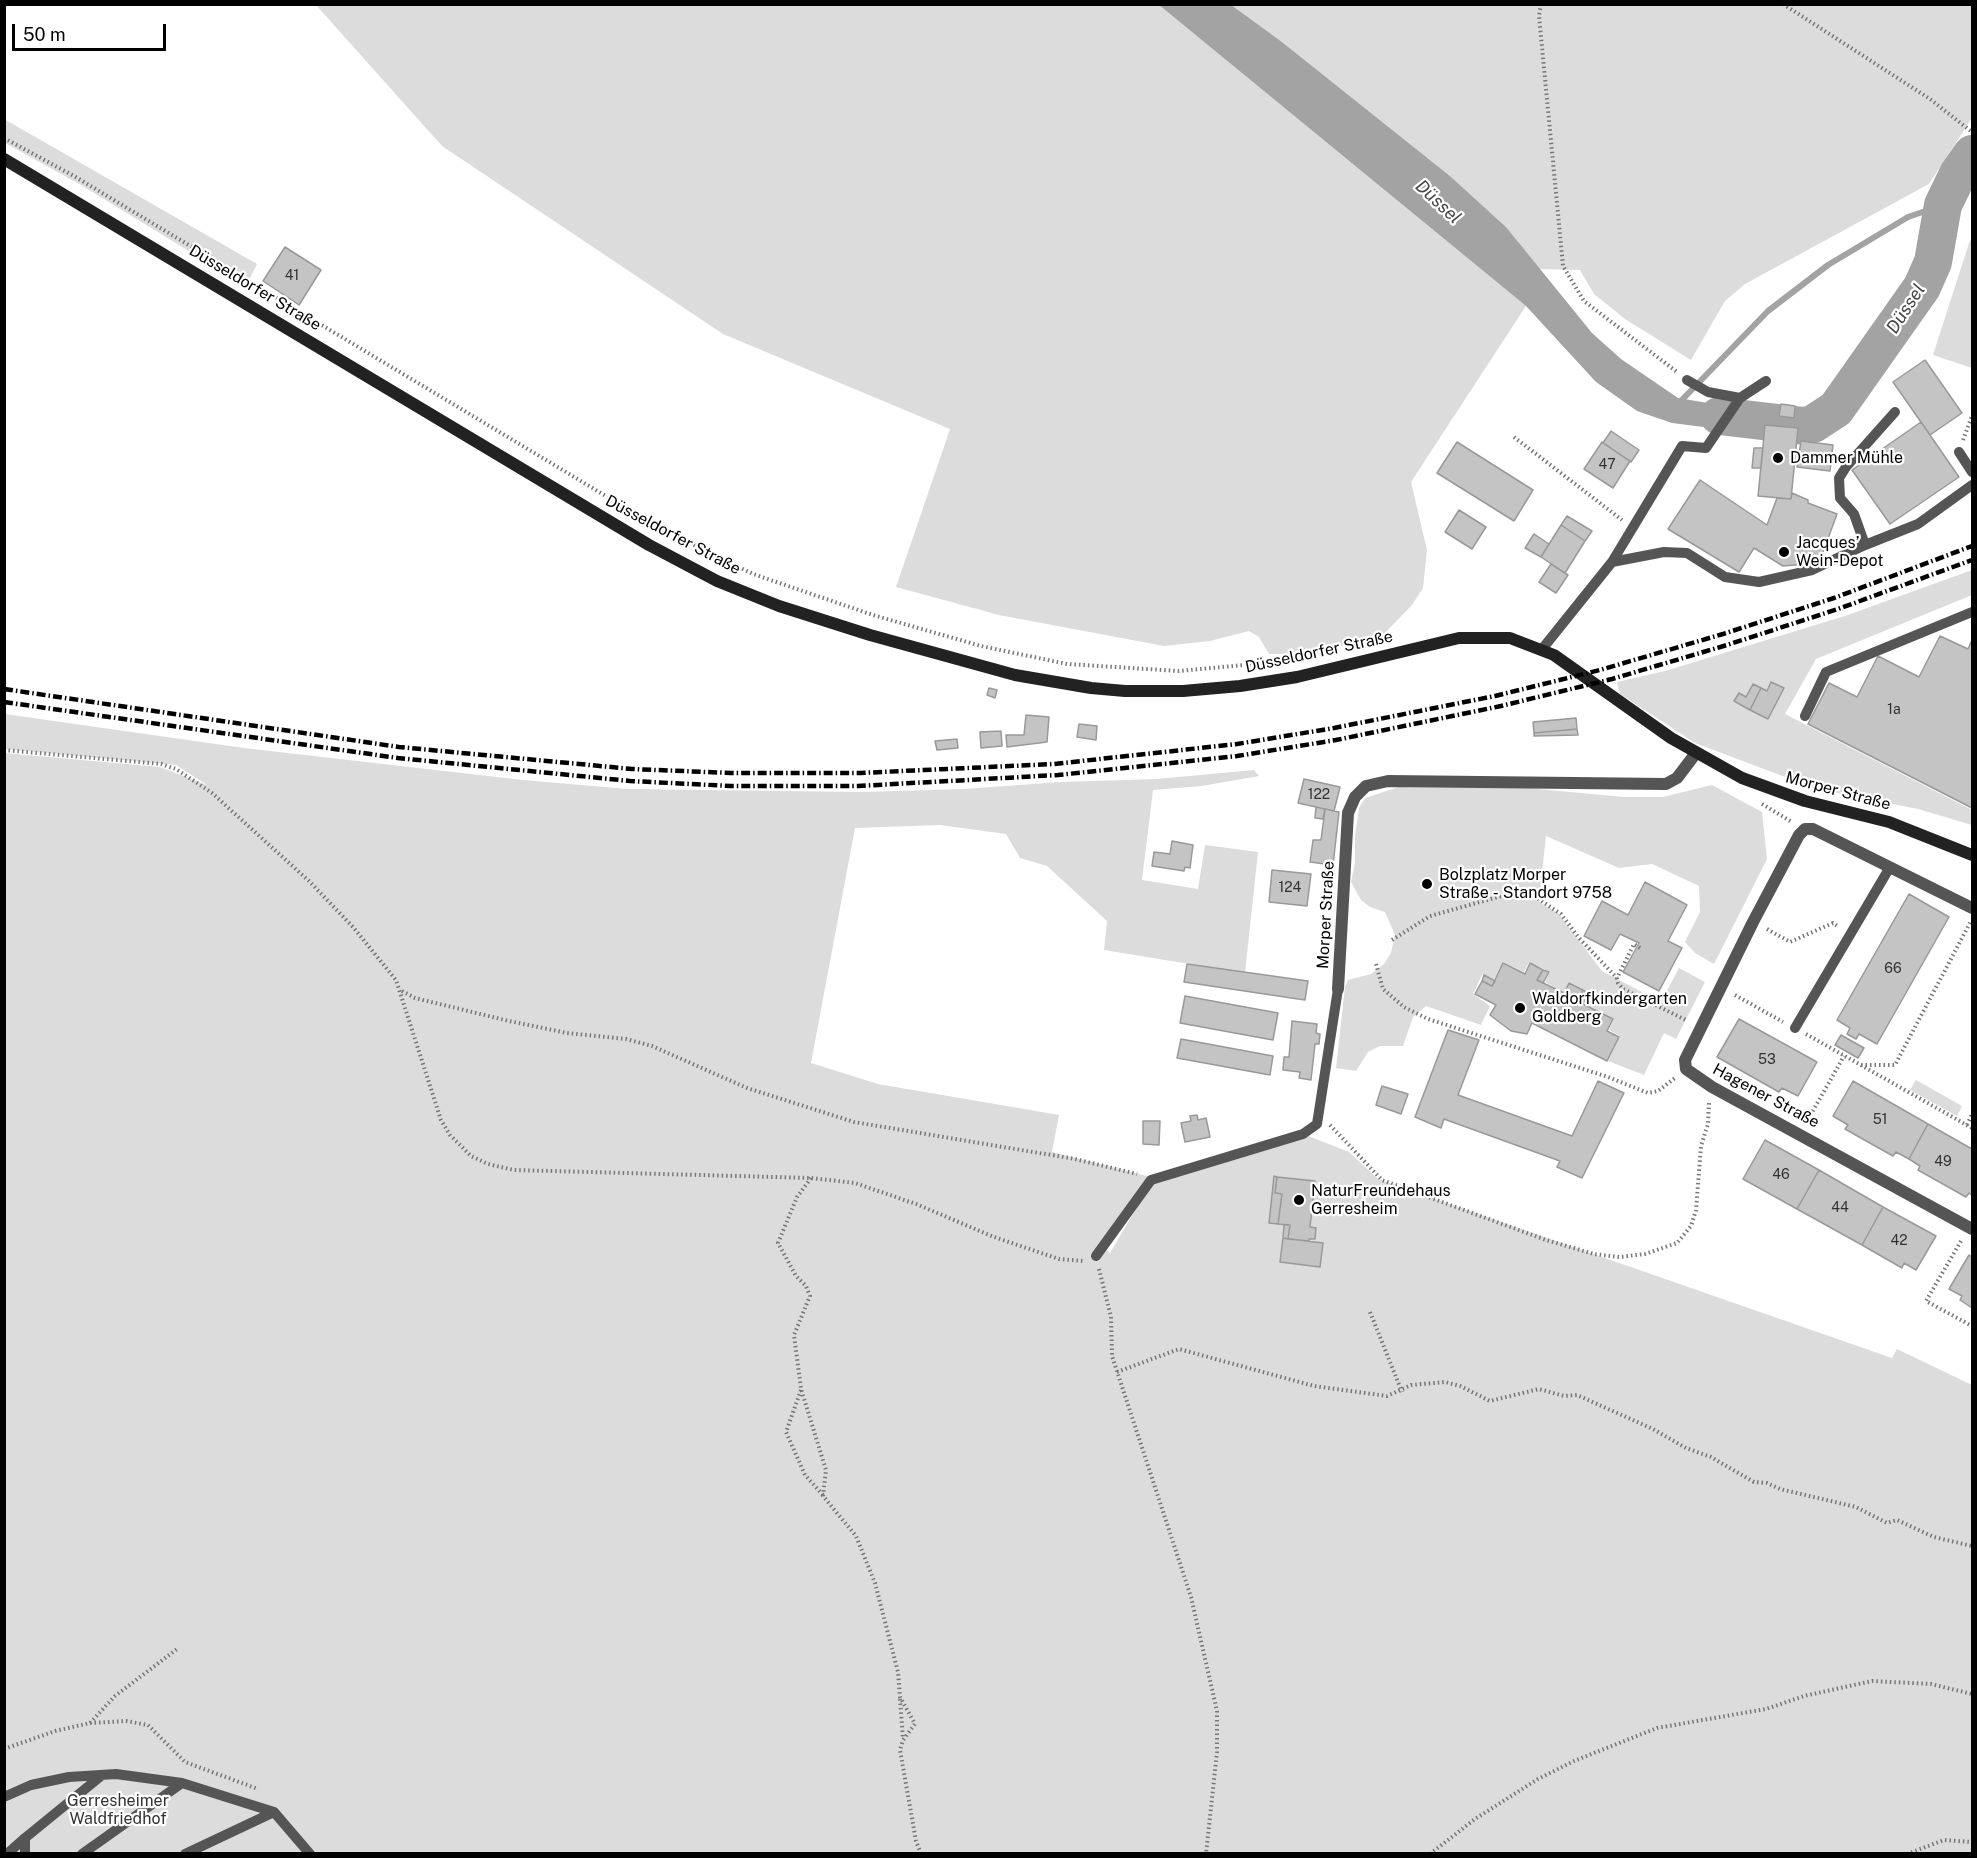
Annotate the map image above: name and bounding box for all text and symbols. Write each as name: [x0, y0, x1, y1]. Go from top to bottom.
scale bar: [15, 12, 170, 50]
text: 50 m: [23, 24, 66, 45]
water label: Düssel: [1411, 175, 1465, 229]
street label: Düsseldorfer Straße: [186, 241, 324, 335]
house number: 41: [285, 268, 299, 284]
water label: Düssel: [1882, 280, 1930, 338]
place label: Dammer Mühle: [1790, 448, 1903, 468]
marker: Dammer Mühle: [1771, 451, 1785, 465]
house number: 47: [1598, 457, 1616, 473]
street label: Düsseldorfer Straße: [602, 491, 744, 579]
place label: Jacques’ Wein-Depot: [1796, 533, 1884, 571]
marker: Jacques’ Wein-Depot: [1777, 545, 1791, 559]
street label: Düsseldorfer Straße: [1243, 627, 1395, 677]
house number: 1a: [1887, 702, 1901, 718]
street label: Morper Straße: [1783, 768, 1893, 814]
house number: 122: [1308, 787, 1330, 803]
street label: Morper Straße: [1314, 861, 1338, 969]
place label: Bolzplatz Morper Straße - Standort 9758: [1439, 865, 1612, 903]
marker: Bolzplatz Morper Straße - Standort 9758: [1420, 877, 1434, 891]
house number: 124: [1279, 880, 1301, 896]
house number: 66: [1884, 961, 1902, 977]
place label: Waldorfkindergarten Goldberg: [1532, 989, 1687, 1027]
marker: Waldorfkindergarten Goldberg: [1513, 1001, 1527, 1015]
house number: 53: [1758, 1052, 1776, 1068]
street label: Hagener Straße: [1709, 1060, 1823, 1132]
house number: 51: [1873, 1112, 1887, 1128]
house number: 49: [1934, 1154, 1952, 1170]
house number: 46: [1772, 1167, 1790, 1183]
place label: NaturFreundehaus Gerresheim: [1311, 1181, 1451, 1219]
marker: NaturFreundehaus Gerresheim: [1292, 1193, 1306, 1207]
house number: 44: [1831, 1200, 1849, 1216]
house number: 42: [1890, 1233, 1908, 1249]
park label: Gerresheimer Waldfriedhof: [67, 1791, 169, 1829]

